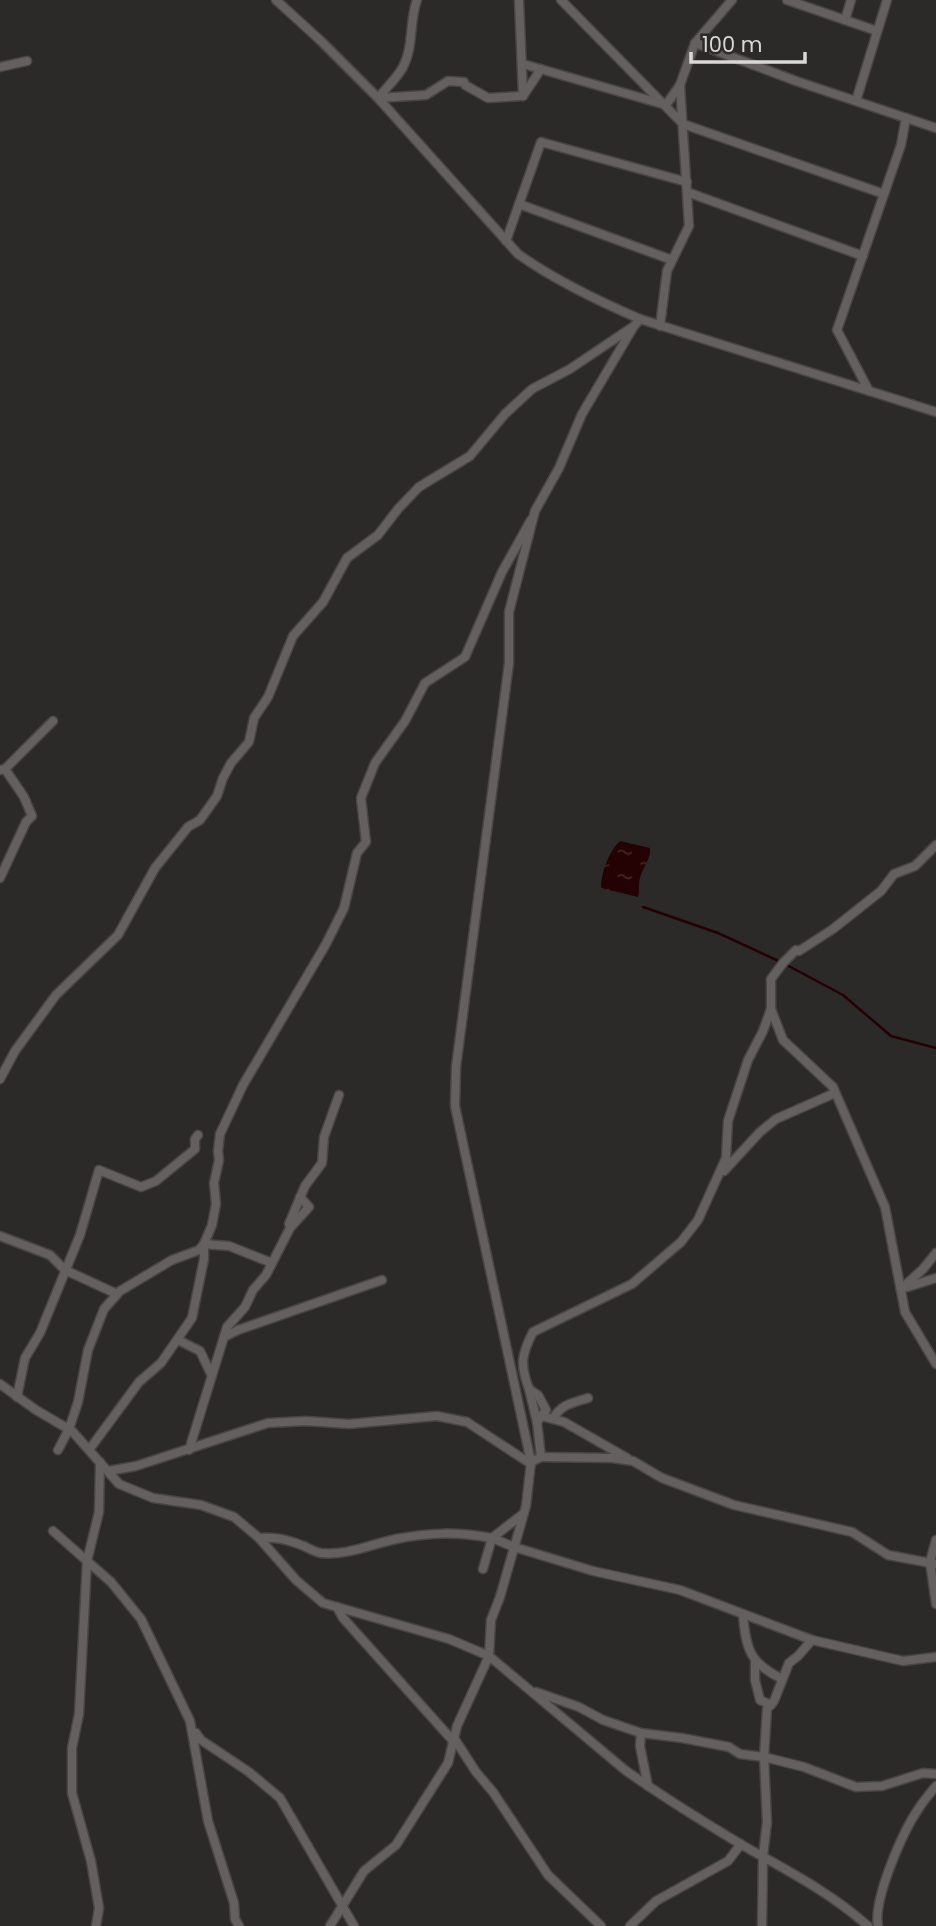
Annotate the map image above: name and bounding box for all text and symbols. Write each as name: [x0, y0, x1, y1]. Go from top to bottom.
scale bar: [691, 21, 805, 65]
text: 100 m: [702, 30, 762, 59]

